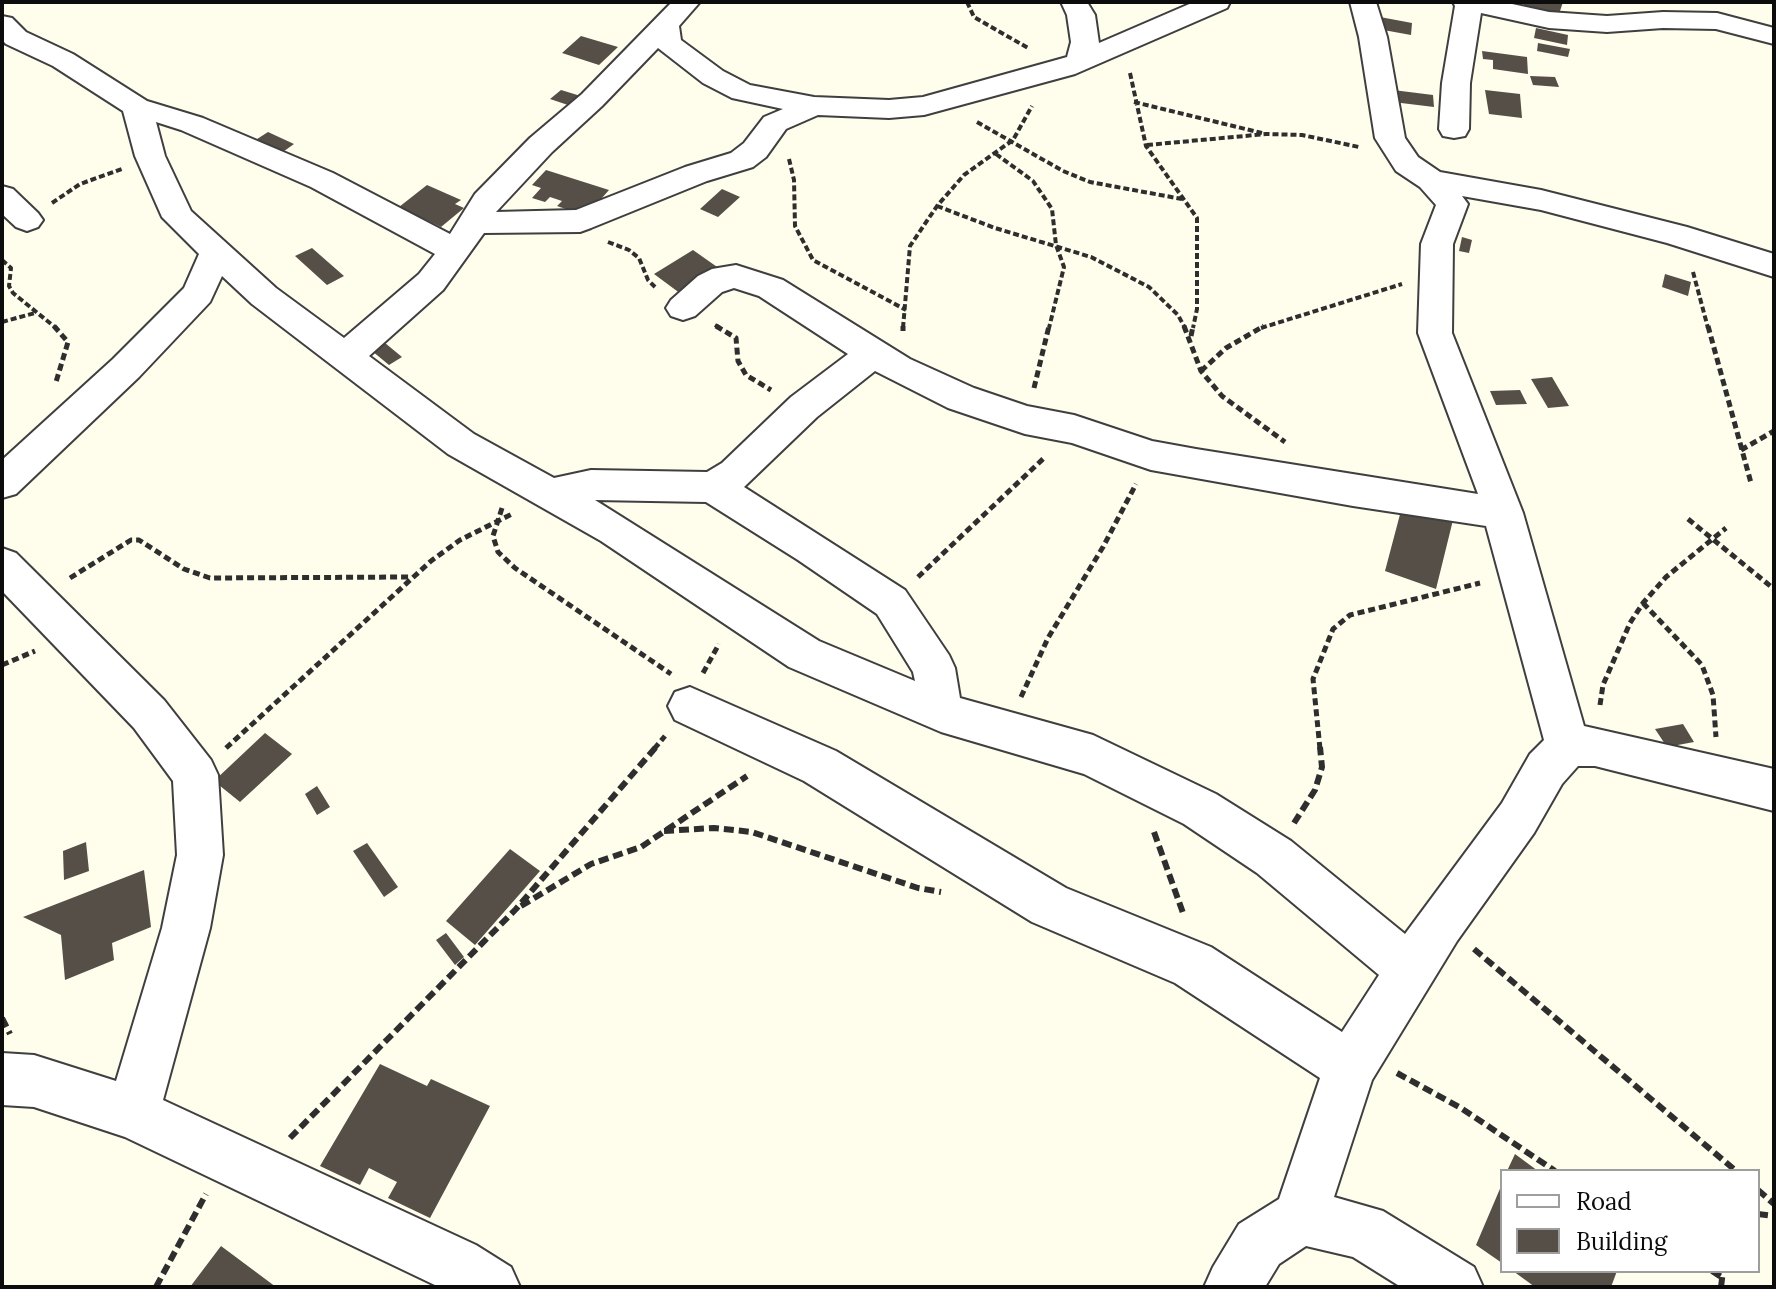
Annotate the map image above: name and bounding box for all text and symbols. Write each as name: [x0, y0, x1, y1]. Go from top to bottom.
legend: [1500, 1169, 1760, 1273]
text: Road: [1576, 1186, 1632, 1217]
text: Building: [1576, 1226, 1667, 1257]

